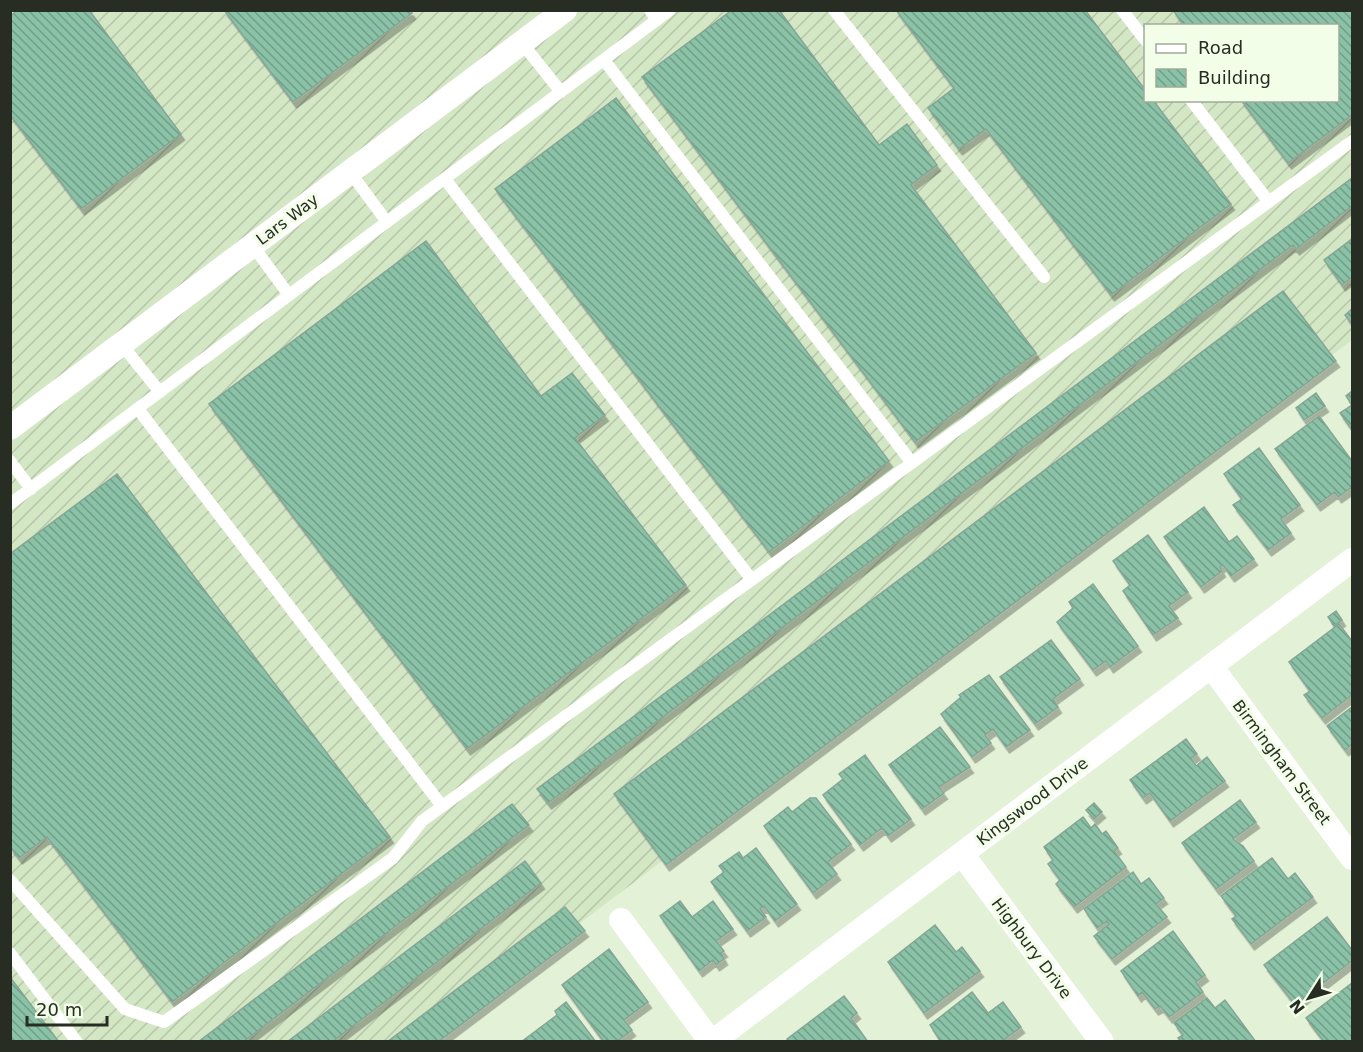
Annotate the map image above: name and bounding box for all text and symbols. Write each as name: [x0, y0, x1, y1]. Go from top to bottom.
legend: [1144, 24, 1339, 102]
text: Road: [1198, 37, 1243, 58]
text: Building: [1198, 67, 1271, 88]
street label: Lars Way: [253, 190, 322, 249]
street label: Birmingham Street: [1228, 696, 1335, 828]
street label: Kingswood Drive: [973, 753, 1092, 849]
street label: Highbury Drive: [988, 894, 1076, 1002]
north arrow: [1279, 968, 1339, 1028]
scale bar: [27, 989, 106, 1027]
text: N: [1286, 996, 1309, 1018]
text: 20 m: [36, 999, 82, 1020]

